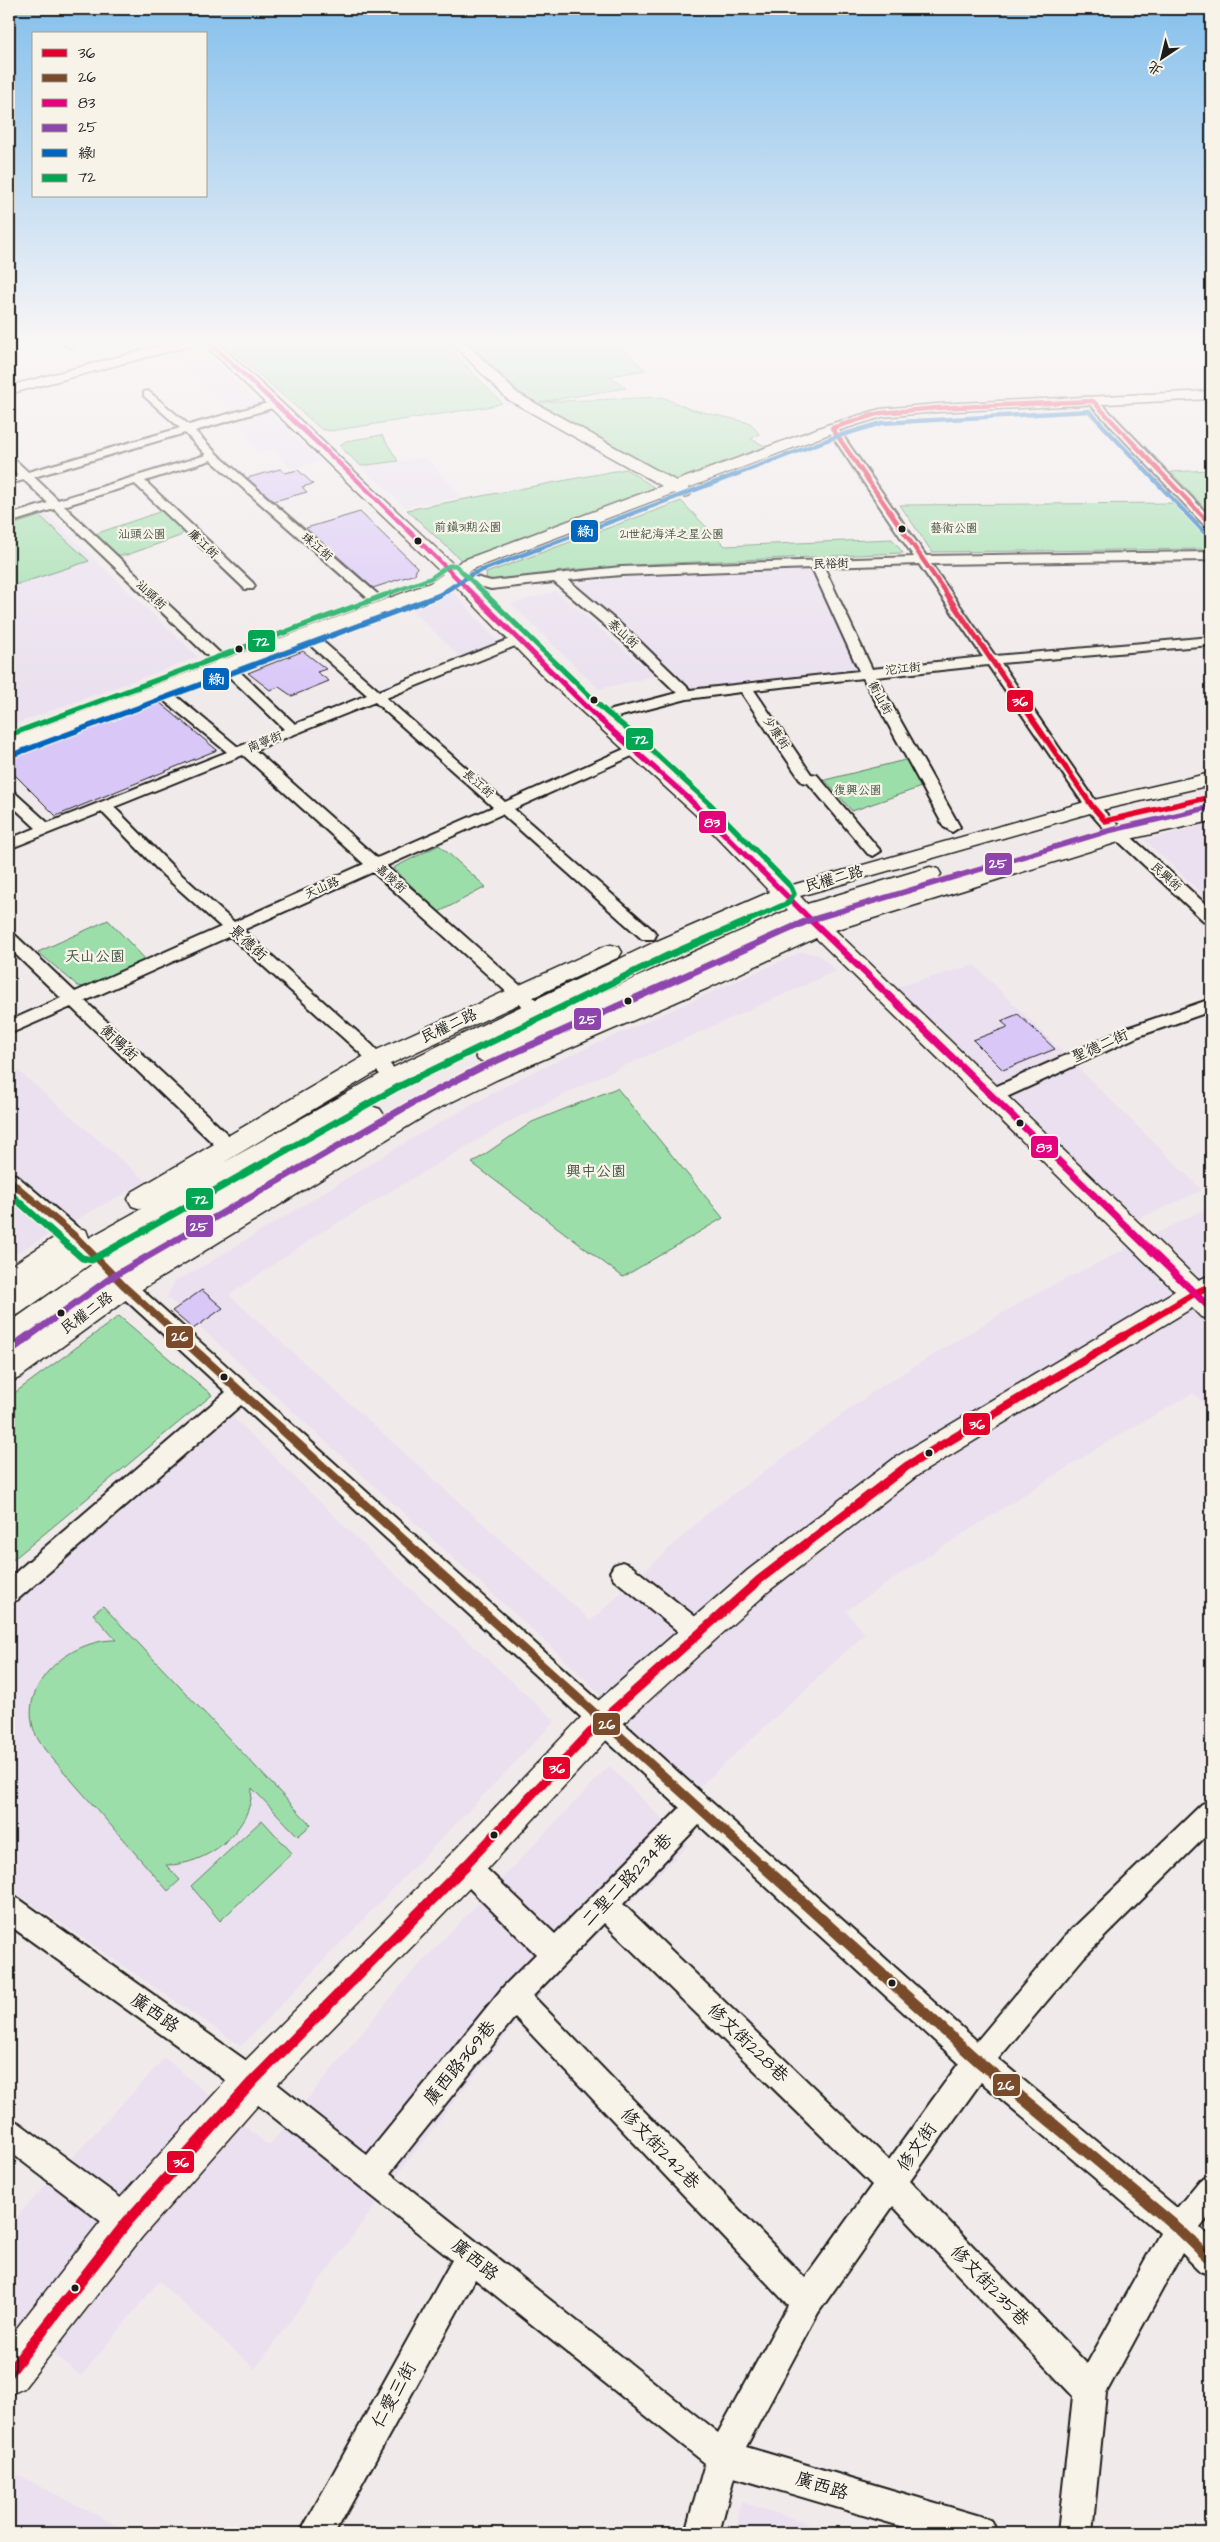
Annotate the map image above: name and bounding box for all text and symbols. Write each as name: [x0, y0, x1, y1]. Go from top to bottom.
legend: [32, 32, 208, 198]
north arrow: [1138, 32, 1188, 82]
text: 36: [78, 43, 96, 64]
text: 北: [1144, 56, 1167, 80]
text: 26: [78, 67, 97, 88]
text: 83: [78, 93, 96, 114]
text: 25: [78, 117, 98, 138]
text: 綠1: [78, 143, 95, 164]
text: 72: [78, 167, 96, 188]
park label: 前鎮31期公園: [434, 519, 502, 536]
line badge: 綠1: [570, 519, 599, 543]
park label: 藝術公園: [930, 520, 978, 537]
text: 綠1: [577, 522, 593, 542]
unlabelled marker: [897, 524, 907, 534]
park label: 汕頭公園: [118, 526, 166, 543]
street label: 廉江街: [184, 526, 222, 562]
park label: 21世紀海洋之星公園: [620, 526, 724, 543]
street label: 珠江街: [298, 529, 336, 565]
unlabelled marker: [413, 536, 423, 546]
street label: 民裕街: [813, 555, 849, 573]
street label: 汕頭街: [132, 577, 170, 613]
street label: 泰山街: [604, 616, 642, 652]
line badge: 72: [247, 629, 276, 653]
text: 72: [252, 632, 270, 652]
unlabelled marker: [234, 644, 244, 654]
street label: 沱江街: [884, 659, 922, 679]
line badge: 綠1: [202, 667, 230, 691]
text: 綠1: [208, 670, 224, 690]
street label: 衡山街: [864, 678, 896, 718]
line badge: 36: [1006, 689, 1034, 713]
text: 36: [1011, 692, 1028, 712]
unlabelled marker: [589, 695, 599, 705]
street label: 少康街: [759, 713, 793, 753]
street label: 南寧街: [245, 727, 285, 757]
line badge: 72: [625, 727, 654, 751]
text: 72: [631, 730, 649, 750]
street label: 長江街: [459, 766, 497, 802]
park label: 復興公園: [834, 782, 882, 799]
line badge: 83: [698, 810, 727, 834]
text: 83: [704, 813, 721, 833]
line badge: 25: [984, 852, 1013, 876]
text: 25: [988, 854, 1008, 874]
street label: 民興街: [1147, 859, 1185, 895]
street label: 嘉陵街: [372, 861, 410, 897]
street label: 民權二路: [802, 861, 866, 897]
street label: 天山路: [302, 873, 342, 903]
street label: 景德街: [224, 920, 272, 966]
park label: 天山公園: [65, 946, 125, 967]
unlabelled marker: [623, 996, 633, 1006]
street label: 民權二路: [417, 1004, 481, 1048]
line badge: 25: [573, 1007, 602, 1031]
text: 25: [578, 1010, 598, 1030]
street label: 衡陽街: [95, 1020, 143, 1066]
street label: 聖德二街: [1068, 1024, 1132, 1068]
unlabelled marker: [1015, 1118, 1025, 1128]
line badge: 83: [1030, 1135, 1059, 1159]
text: 83: [1036, 1138, 1053, 1158]
park label: 興中公園: [566, 1161, 626, 1182]
line badge: 72: [185, 1187, 214, 1211]
text: 72: [191, 1190, 209, 1210]
line badge: 25: [185, 1214, 214, 1238]
text: 25: [189, 1217, 209, 1237]
street label: 民權二路: [57, 1287, 117, 1339]
unlabelled marker: [56, 1308, 66, 1318]
line badge: 26: [165, 1325, 194, 1349]
text: 26: [171, 1327, 189, 1347]
unlabelled marker: [219, 1372, 229, 1382]
line badge: 36: [962, 1412, 991, 1436]
text: 36: [968, 1415, 985, 1435]
unlabelled marker: [924, 1448, 934, 1458]
line badge: 26: [592, 1712, 621, 1736]
text: 26: [598, 1715, 616, 1735]
line badge: 36: [542, 1756, 571, 1780]
text: 36: [548, 1759, 565, 1779]
street label: 二聖二路234巷: [576, 1828, 678, 1932]
unlabelled marker: [489, 1830, 499, 1840]
unlabelled marker: [887, 1978, 897, 1988]
street label: 廣西路: [126, 1987, 184, 2039]
street label: 修文街228巷: [702, 1998, 794, 2088]
street label: 廣西路369巷: [418, 2015, 502, 2111]
line badge: 26: [992, 2073, 1021, 2097]
text: 26: [997, 2076, 1015, 2096]
street label: 修文街242巷: [615, 2103, 705, 2195]
street label: 修文街: [891, 2118, 943, 2176]
line badge: 36: [166, 2150, 195, 2174]
text: 36: [172, 2153, 189, 2173]
street label: 廣西路: [446, 2233, 504, 2287]
street label: 修文街235巷: [945, 2240, 1035, 2332]
unlabelled marker: [70, 2283, 80, 2293]
street label: 仁愛三街: [366, 2357, 422, 2433]
street label: 廣西路: [793, 2466, 851, 2506]

